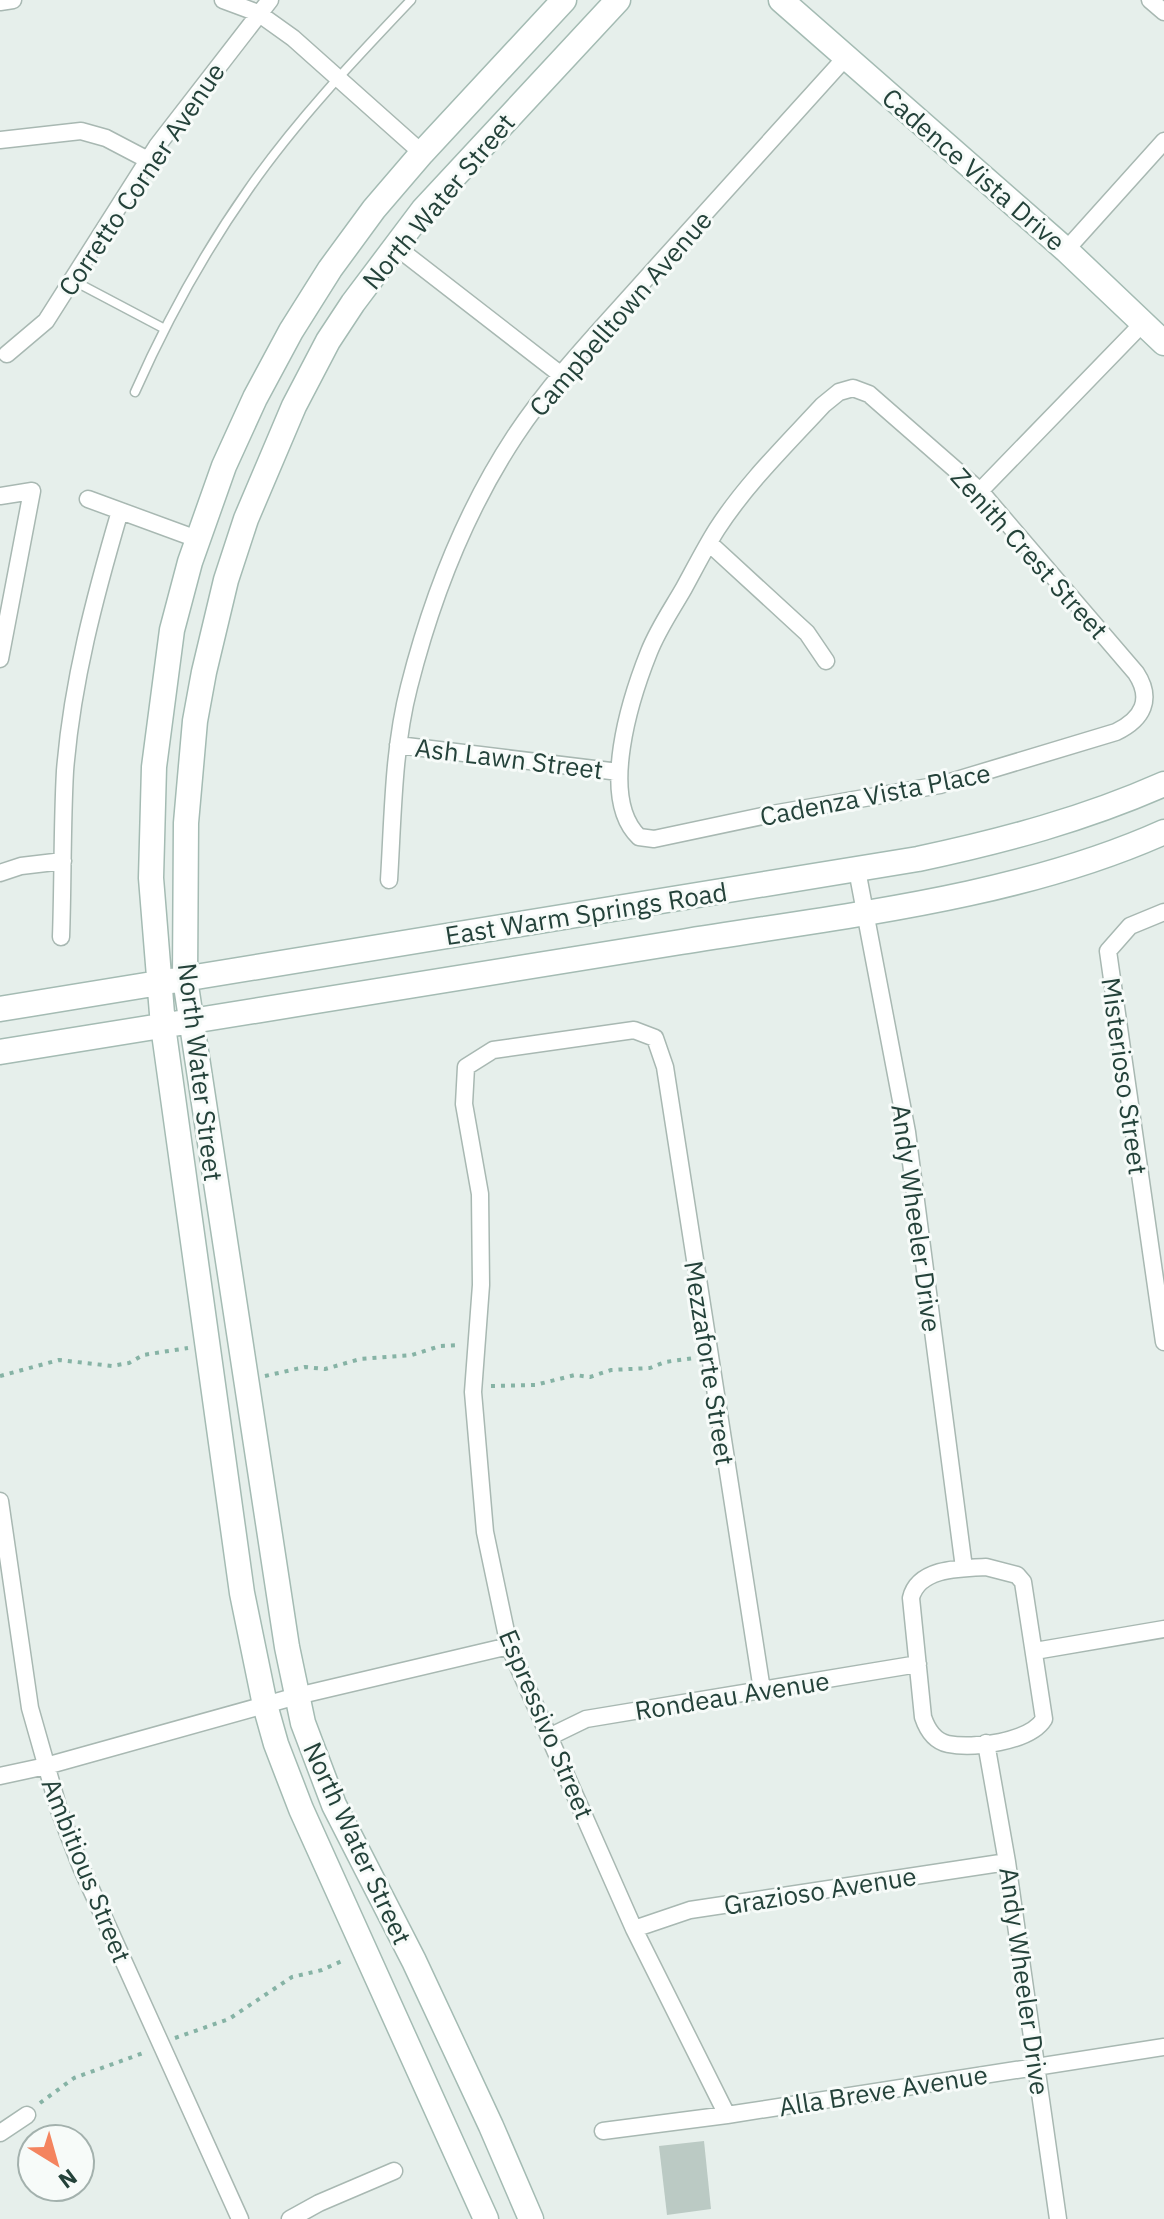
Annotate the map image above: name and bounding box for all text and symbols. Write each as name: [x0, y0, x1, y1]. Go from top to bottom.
street label: Corretto Corner Avenue: [50, 56, 232, 302]
street label: Cadence Vista Drive: [875, 80, 1073, 258]
street label: North Water Street: [354, 106, 522, 296]
street label: Campbelltown Avenue: [521, 203, 719, 423]
street label: Zenith Crest Street: [944, 460, 1116, 646]
street label: Ash Lawn Street: [413, 730, 605, 786]
street label: Cadenza Vista Place: [757, 755, 993, 833]
street label: East Warm Springs Road: [442, 874, 730, 952]
street label: North Water Street: [171, 961, 231, 1183]
street label: Misterioso Street: [1094, 975, 1156, 1177]
street label: Andy Wheeler Drive: [884, 1102, 950, 1334]
street label: Mezzaforte Street: [677, 1258, 743, 1468]
street label: Espressivo Street: [492, 1624, 602, 1824]
street label: Rondeau Avenue: [632, 1663, 832, 1727]
street label: North Water Street: [296, 1736, 420, 1950]
street label: Ambitious Street: [35, 1773, 139, 1967]
street label: Grazioso Avenue: [721, 1858, 919, 1922]
street label: Andy Wheeler Drive: [992, 1865, 1058, 2097]
street label: Alla Breve Avenue: [776, 2057, 990, 2123]
north arrow: [16, 2123, 96, 2203]
text: N: [53, 2163, 83, 2196]

